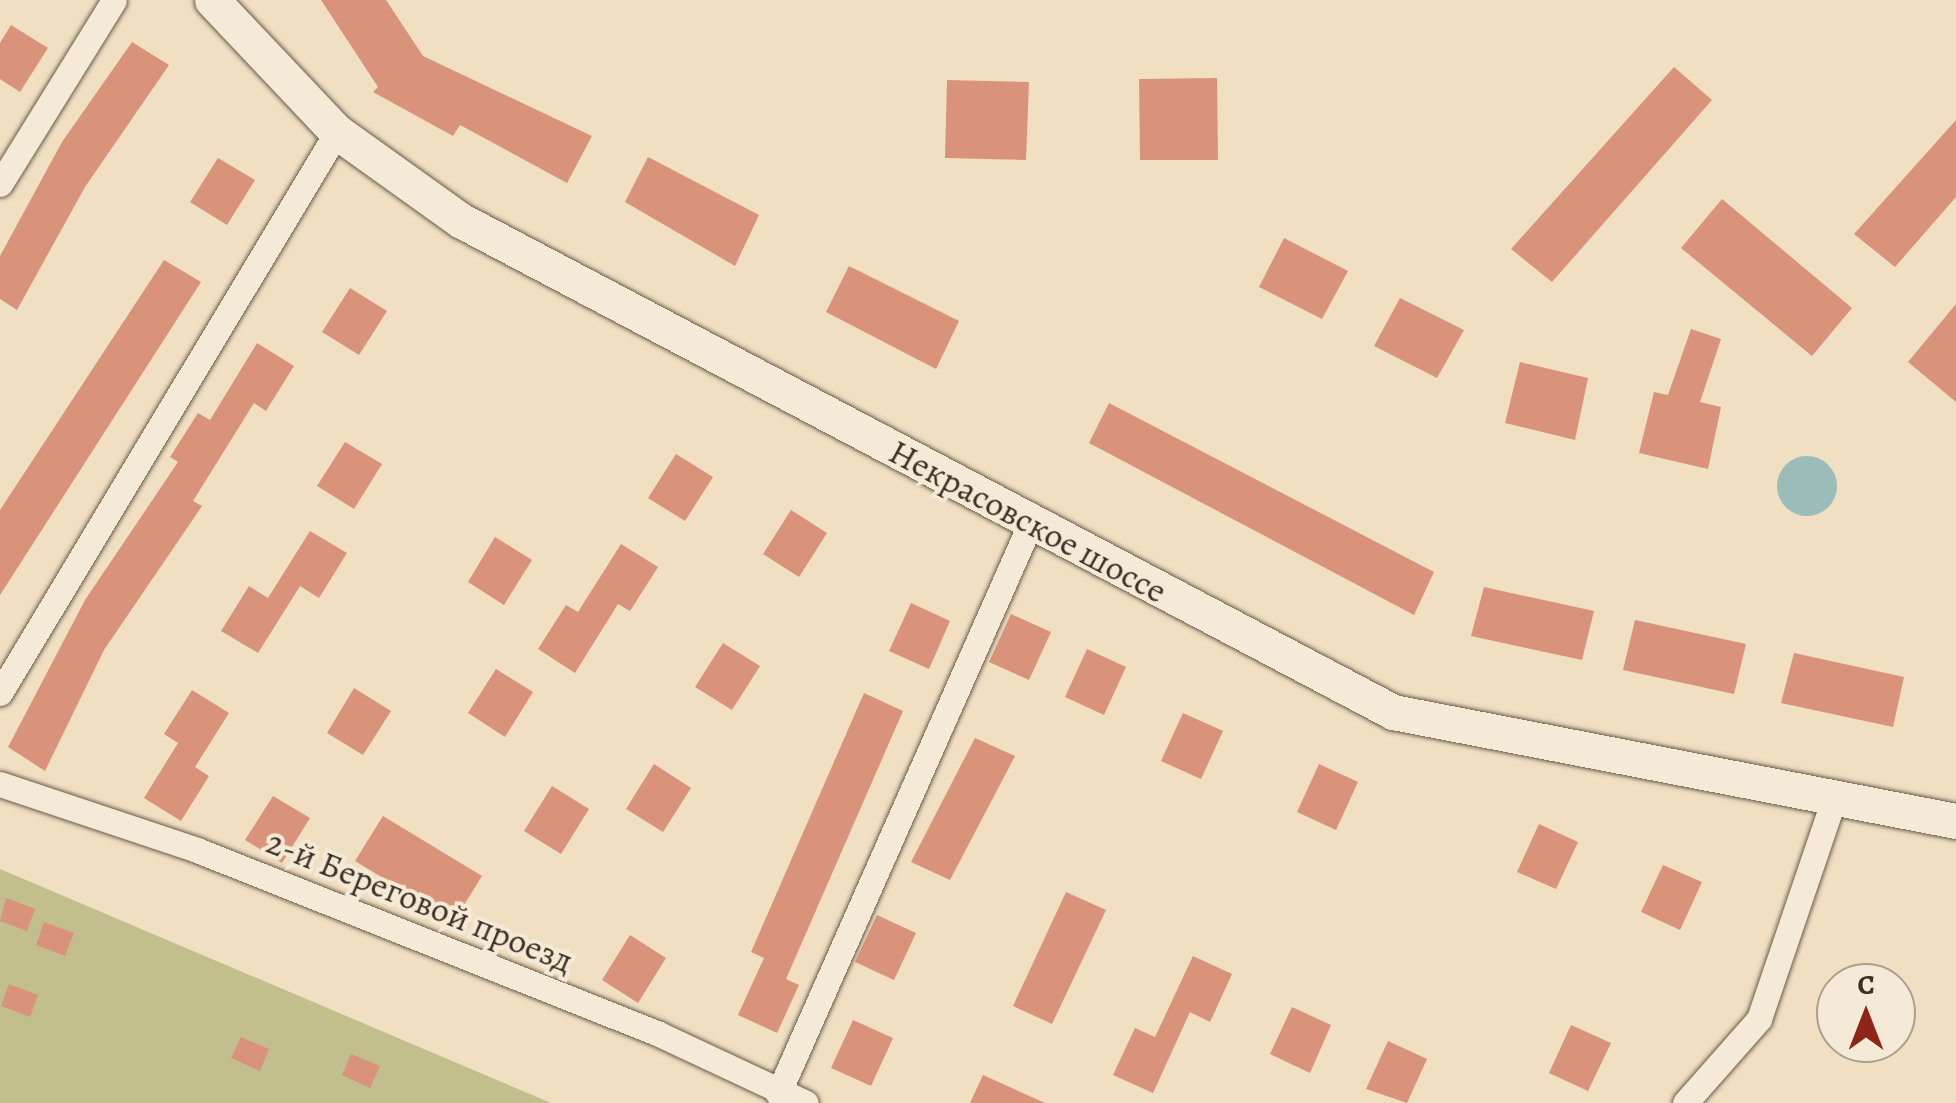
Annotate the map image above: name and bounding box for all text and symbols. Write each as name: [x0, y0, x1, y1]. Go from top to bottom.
street label: Некрасовское шоссе: [882, 430, 1174, 612]
street label: 2-й Береговой проезд: [261, 820, 579, 982]
north arrow: [1816, 963, 1916, 1063]
text: С: [1857, 966, 1875, 1004]

